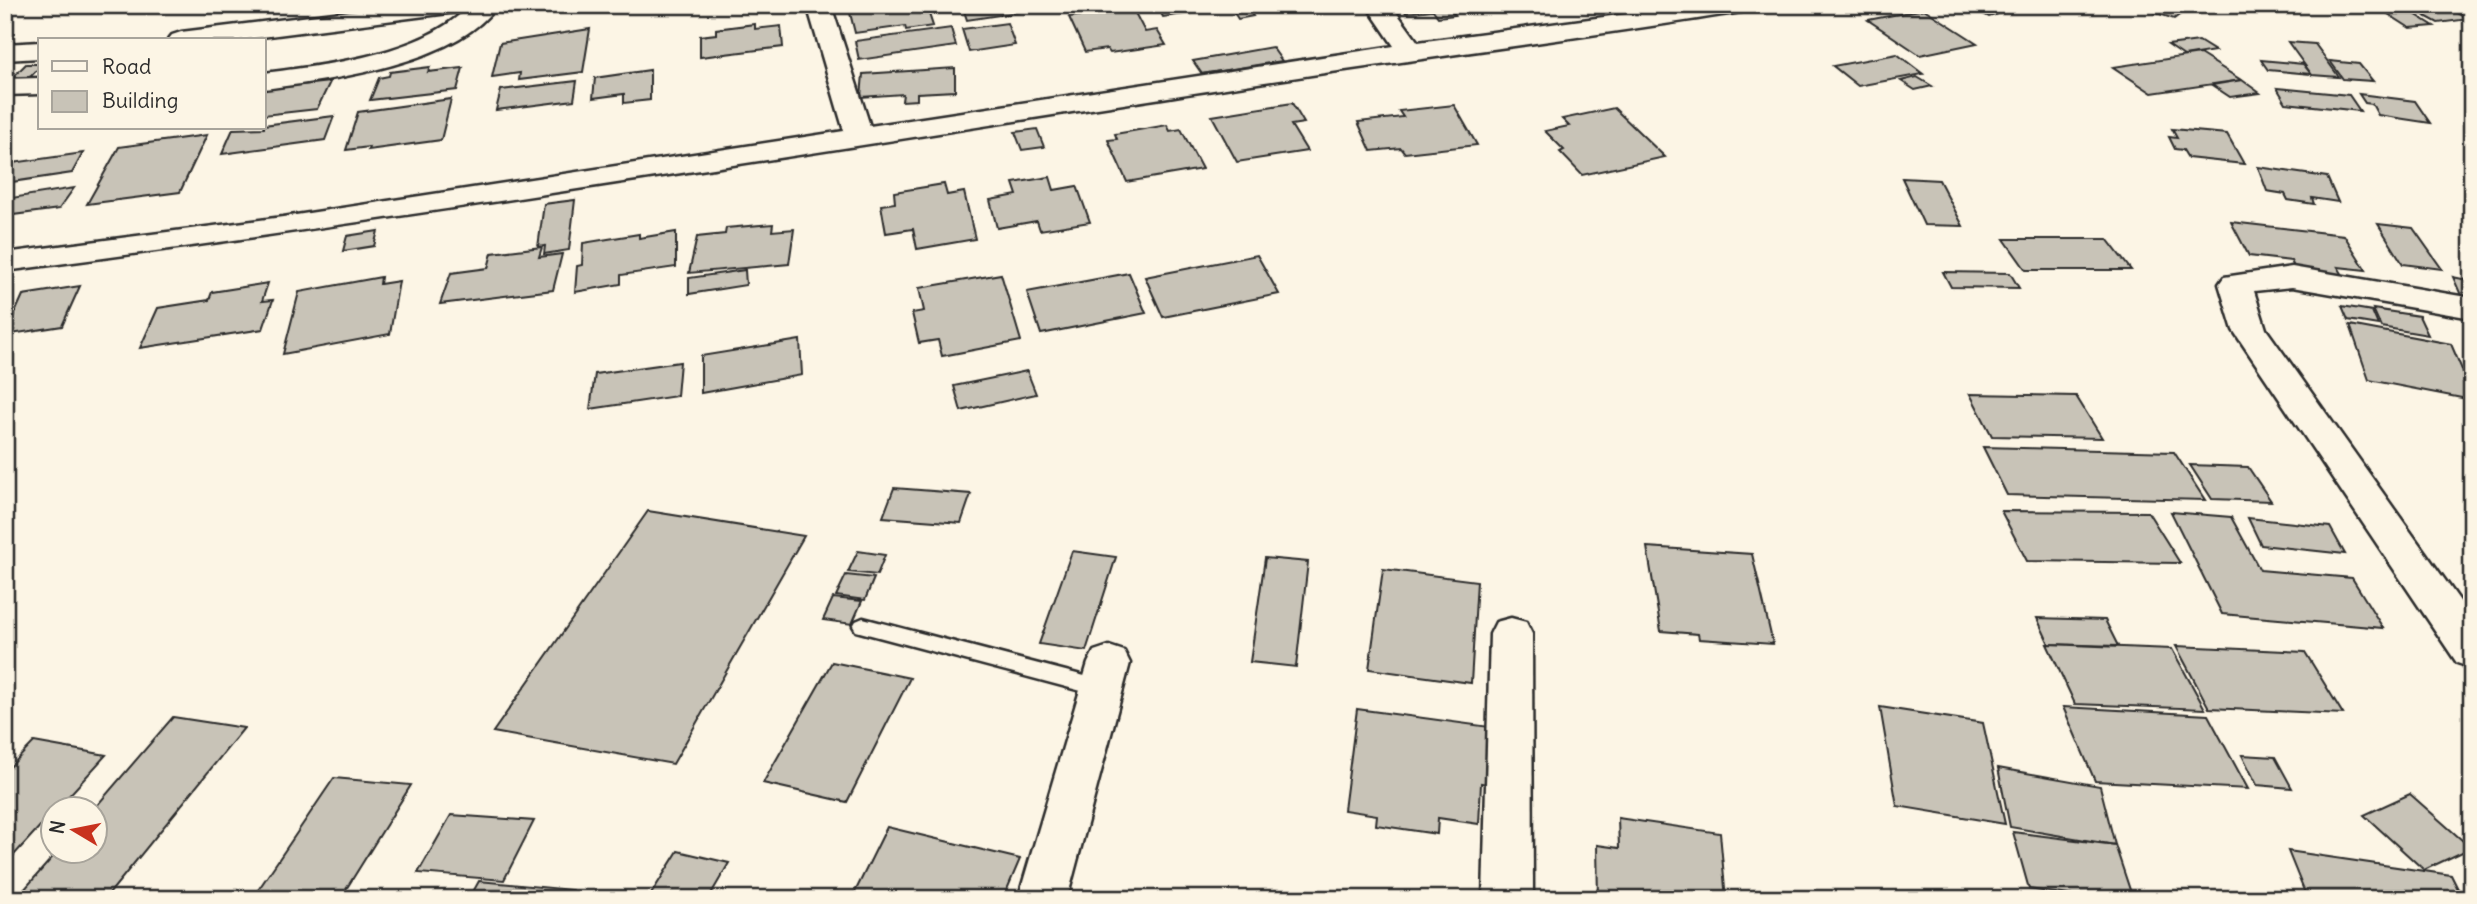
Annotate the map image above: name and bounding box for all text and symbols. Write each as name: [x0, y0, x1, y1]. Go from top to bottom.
legend: [38, 38, 266, 130]
text: Road: [102, 53, 151, 80]
text: Building: [102, 87, 178, 114]
north arrow: [38, 796, 108, 866]
text: N: [44, 818, 70, 836]

